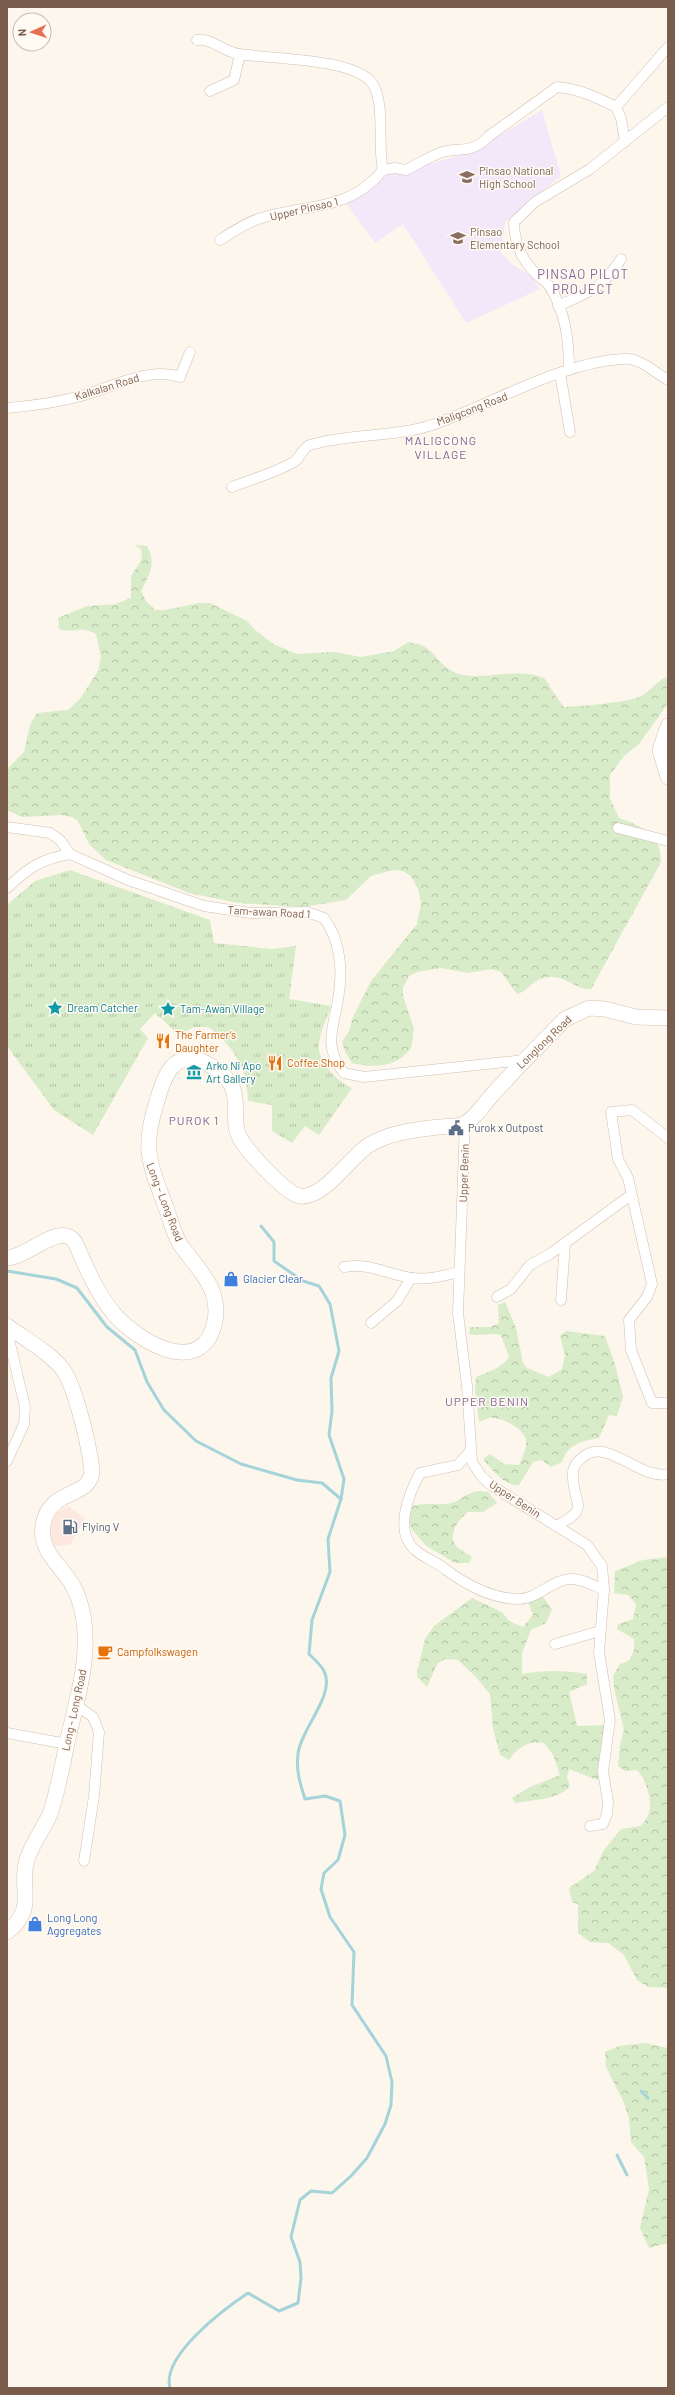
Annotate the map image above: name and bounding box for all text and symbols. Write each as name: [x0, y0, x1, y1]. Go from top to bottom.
north arrow: [12, 12, 52, 52]
text: N: [15, 29, 28, 37]
place label: Pinsao National High School: [479, 164, 553, 190]
school or university icon: Pinsao National High School: [458, 168, 476, 186]
street label: Upper Pinsao 1: [269, 194, 339, 223]
place label: Pinsao Elementary School: [470, 225, 560, 251]
school or university icon: Pinsao Elementary School: [449, 229, 467, 247]
district label: PINSAO PILOT PROJECT: [537, 266, 629, 297]
street label: Kalkalan Road: [73, 371, 141, 402]
street label: Maligcong Road: [435, 389, 509, 428]
district label: MALIGCONG VILLAGE: [405, 433, 477, 461]
street label: Tam-awan Road 1: [227, 903, 311, 920]
place icon: Dream Catcher: [46, 999, 64, 1017]
place icon: Tam-Awan Village: [159, 1000, 177, 1018]
place label: Dream Catcher: [67, 1001, 138, 1014]
place label: Tam-Awan Village: [180, 1002, 265, 1015]
street label: Longlong Road: [514, 1012, 574, 1071]
place label: The Farmer's Daughter: [175, 1028, 236, 1054]
restaurant icon: The Farmer's Daughter: [154, 1032, 172, 1050]
restaurant icon: Coffee Shop: [266, 1054, 284, 1072]
place label: Coffee Shop: [287, 1056, 345, 1069]
place label: Arko Ni Apo Art Gallery: [206, 1059, 261, 1085]
museum icon: Arko Ni Apo Art Gallery: [185, 1063, 203, 1081]
district label: PUROK 1: [169, 1113, 219, 1127]
public building icon: Purok x Outpost: [447, 1119, 465, 1137]
place label: Purok x Outpost: [468, 1121, 544, 1134]
street label: Upper Benin: [456, 1143, 471, 1203]
street label: Long - Long Road: [144, 1161, 186, 1243]
shop icon: Glacier Clear: [222, 1270, 240, 1288]
place label: Glacier Clear: [243, 1272, 303, 1285]
district label: UPPER BENIN: [445, 1394, 529, 1408]
street label: Upper Benin: [487, 1477, 543, 1520]
fuel station icon: Flying V: [61, 1518, 79, 1536]
place label: Flying V: [82, 1520, 120, 1533]
cafe icon: Campfolkswagen: [96, 1643, 114, 1661]
place label: Campfolkswagen: [117, 1645, 198, 1658]
street label: Long - Long Road: [58, 1668, 89, 1752]
place label: Long Long Aggregates: [47, 1911, 101, 1937]
shop icon: Long Long Aggregates: [26, 1915, 44, 1933]

